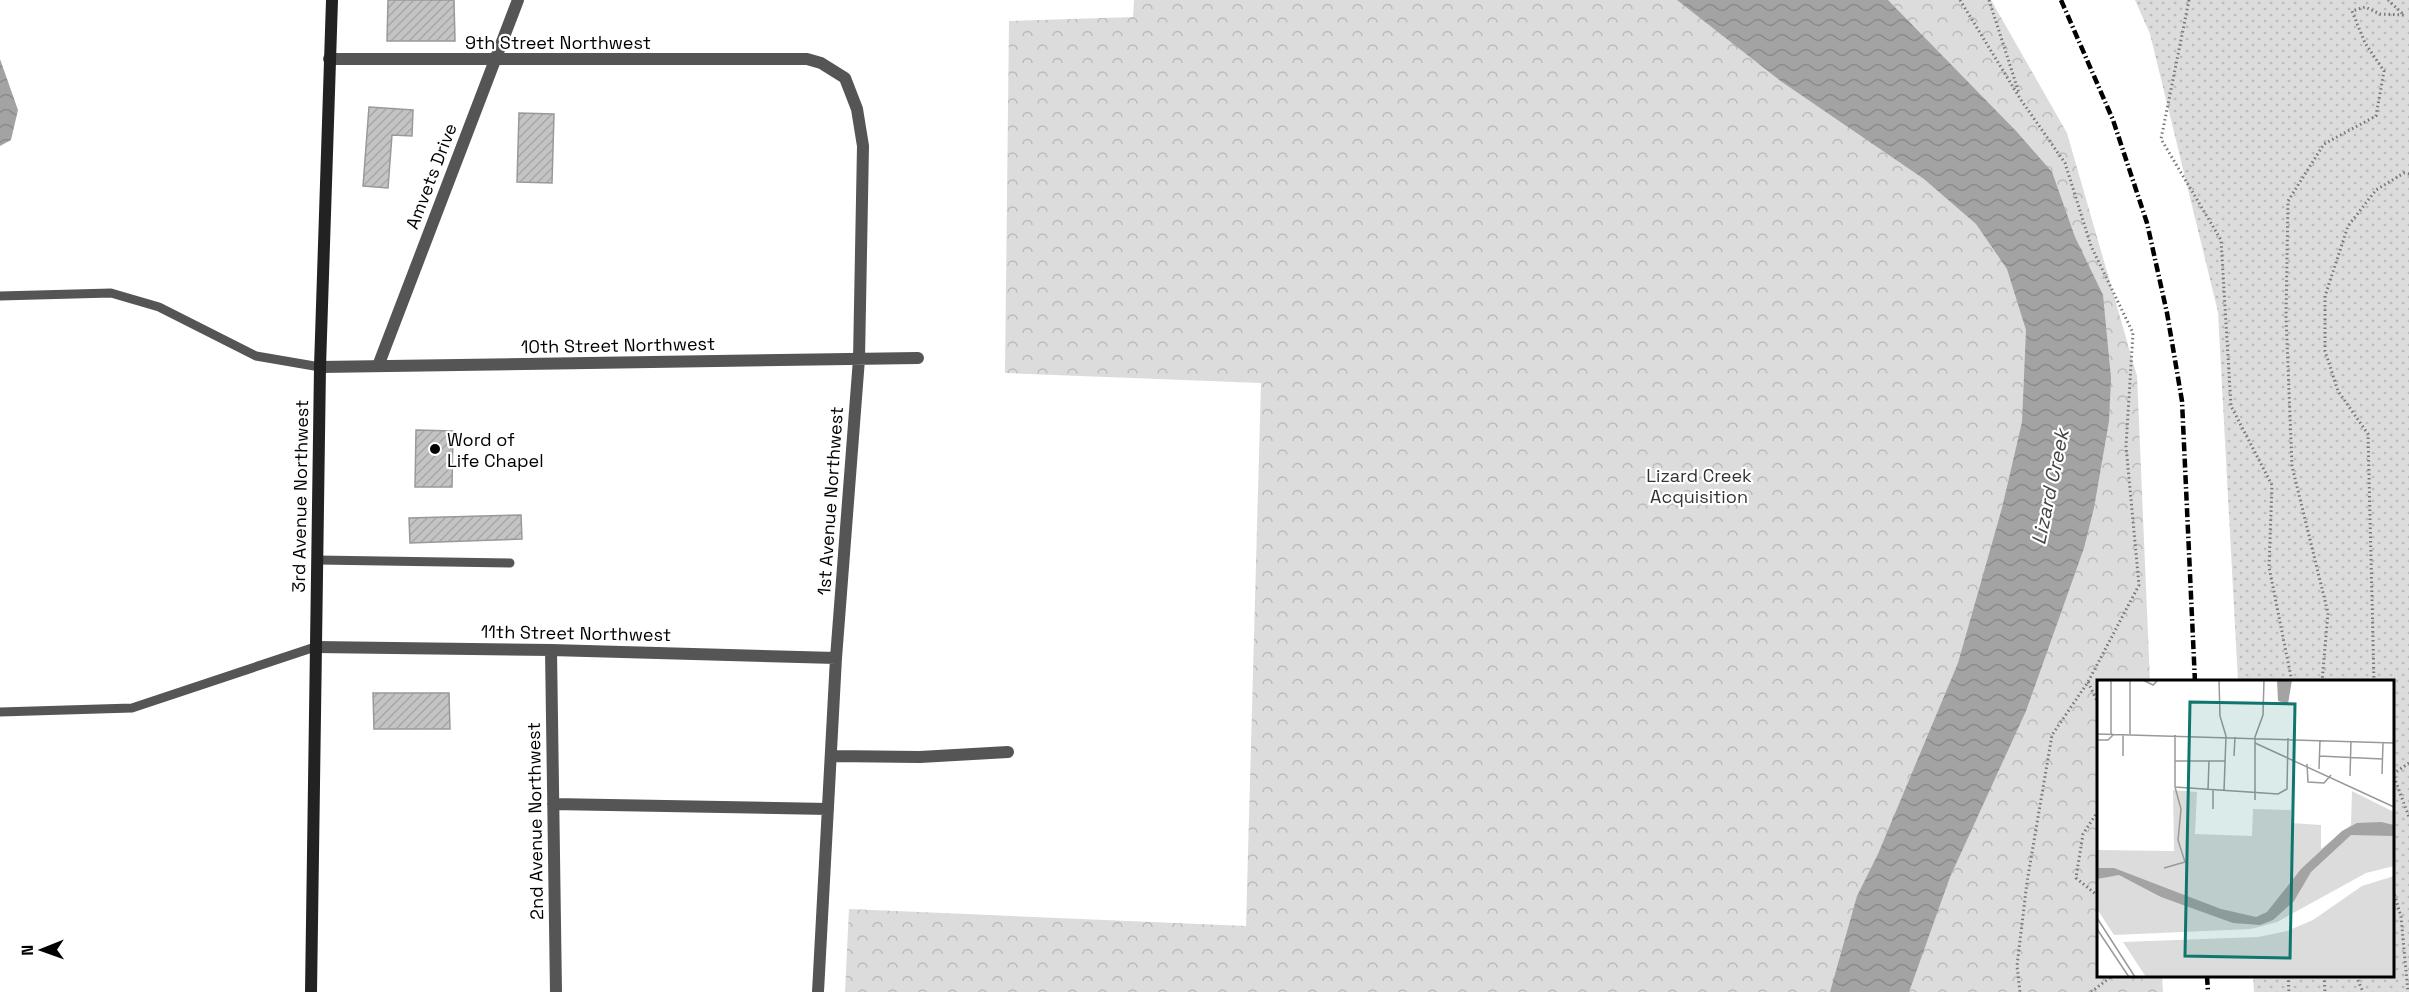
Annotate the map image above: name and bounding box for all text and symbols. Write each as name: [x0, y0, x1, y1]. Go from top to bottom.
street label: 9th Street Northwest: [465, 31, 651, 54]
street label: Amvets Drive: [400, 120, 462, 232]
street label: 10th Street Northwest: [521, 332, 715, 358]
street label: 3rd Avenue Northwest: [287, 399, 313, 593]
street label: 1st Avenue Northwest: [812, 406, 848, 596]
water label: Lizard Creek: [2025, 425, 2075, 547]
place label: Word of Life Chapel: [447, 428, 544, 472]
marker: Word of Life Chapel: [428, 442, 442, 456]
park label: Lizard Creek Acquisition: [1646, 464, 1752, 508]
street label: 11th Street Northwest: [481, 620, 671, 646]
inset map: [2097, 680, 2394, 977]
street label: 2nd Avenue Northwest: [522, 722, 548, 920]
north arrow: [12, 920, 72, 980]
text: N: [17, 945, 38, 956]

